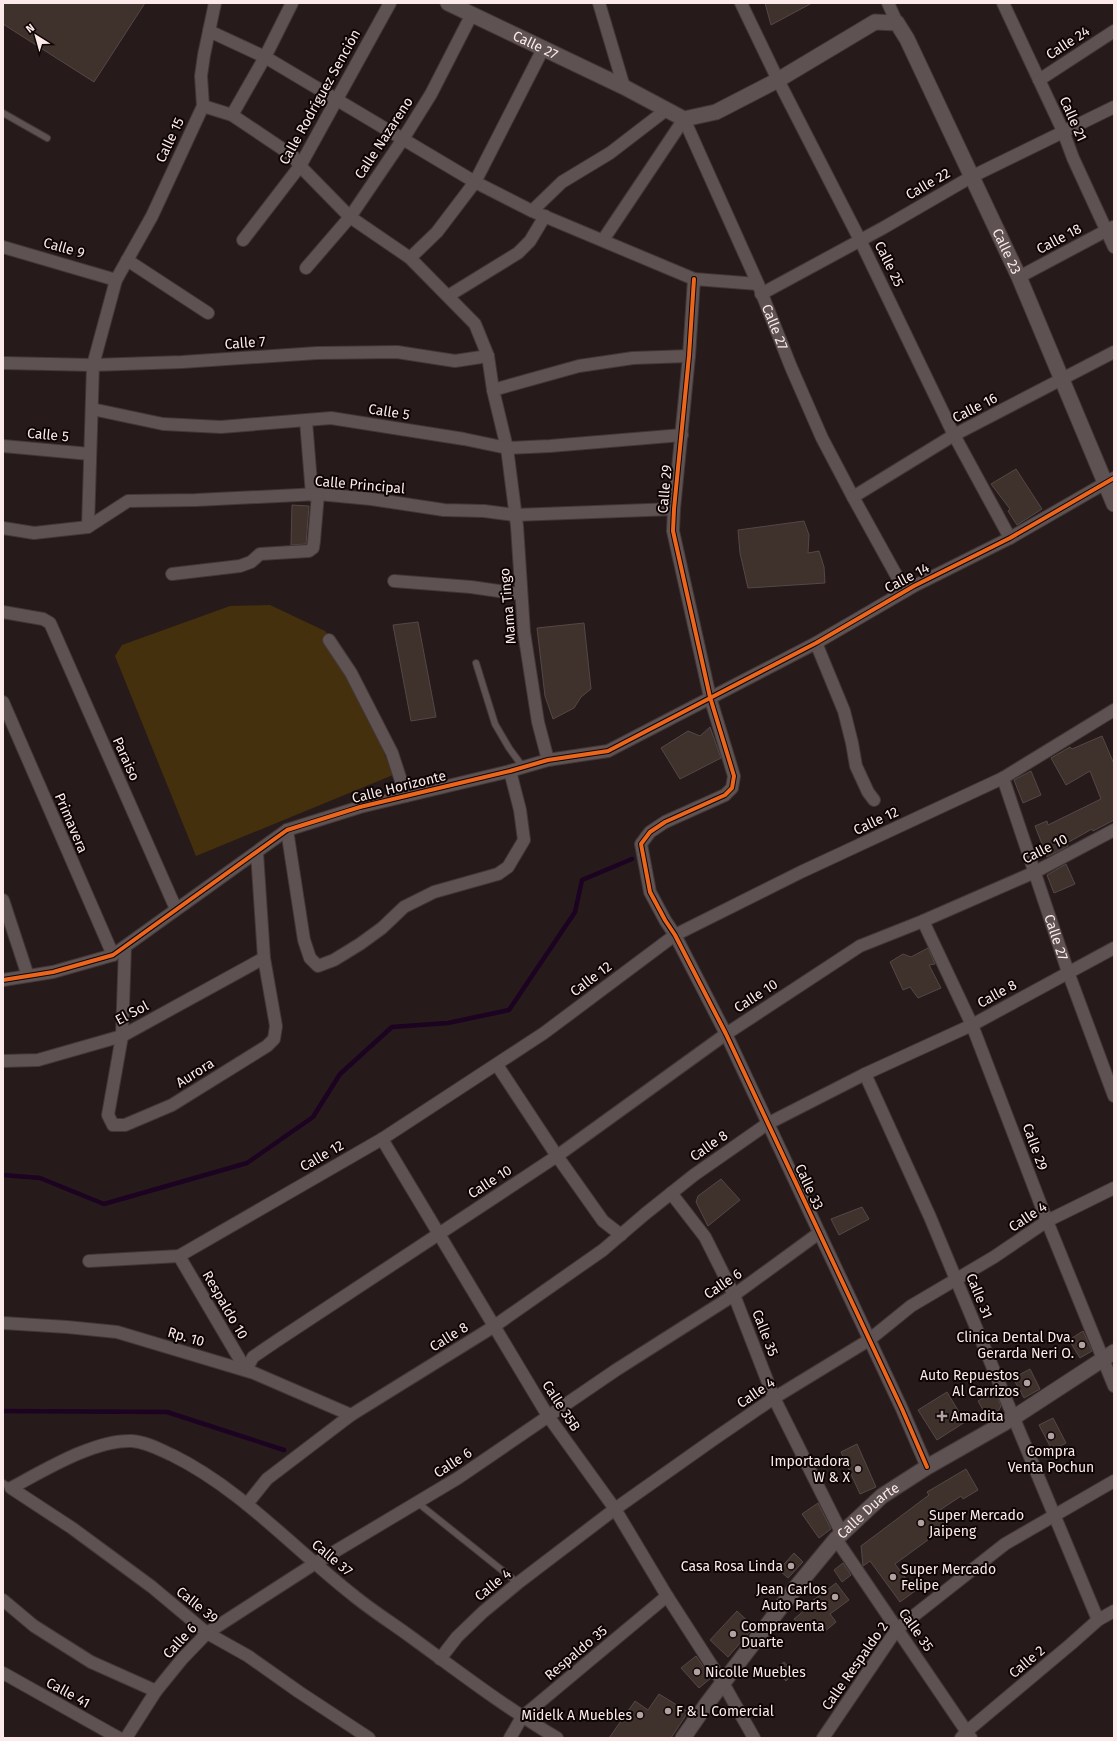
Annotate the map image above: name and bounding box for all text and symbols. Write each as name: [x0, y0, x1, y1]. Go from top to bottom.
north arrow: [16, 16, 56, 56]
text: N: [23, 21, 37, 36]
street label: Calle 24: [1043, 22, 1093, 63]
street label: Calle Rodríguez Sención: [276, 26, 364, 168]
street label: Calle 27: [510, 27, 561, 63]
street label: Calle Nazareno: [351, 94, 417, 182]
street label: Calle 21: [1056, 94, 1090, 144]
street label: Calle 15: [152, 115, 188, 165]
street label: Calle 22: [903, 164, 953, 203]
street label: Calle 18: [1034, 220, 1085, 258]
street label: Calle 23: [989, 226, 1025, 277]
street label: Calle 9: [41, 234, 87, 262]
street label: Calle 25: [871, 238, 907, 290]
street label: Calle 27: [758, 302, 792, 352]
street label: Calle 7: [224, 333, 266, 353]
street label: Calle 16: [950, 389, 1000, 427]
street label: Calle 5: [367, 400, 411, 424]
street label: Calle 5: [27, 425, 69, 445]
street label: Calle 29: [654, 464, 676, 514]
street label: Calle Principal: [314, 473, 406, 497]
street label: Calle 14: [882, 559, 933, 597]
street label: Mama Tingo: [496, 567, 520, 645]
street label: Paraiso: [109, 734, 143, 784]
street label: Calle Horizonte: [350, 767, 448, 807]
street label: Primavera: [51, 790, 91, 856]
street label: Calle 12: [851, 803, 901, 839]
street label: Calle 10: [1020, 830, 1071, 868]
street label: Calle 27: [1041, 912, 1072, 963]
street label: Calle 12: [567, 958, 615, 1000]
street label: Calle 10: [731, 976, 781, 1016]
street label: Calle 8: [974, 976, 1020, 1012]
street label: El Sol: [113, 997, 151, 1029]
street label: Aurora: [173, 1055, 217, 1091]
street label: Calle 29: [1019, 1121, 1051, 1173]
street label: Calle 8: [687, 1127, 731, 1165]
street label: Calle 12: [297, 1137, 347, 1175]
street label: Calle 33: [791, 1161, 827, 1213]
street label: Calle 10: [465, 1162, 515, 1202]
street label: Calle 4: [1006, 1198, 1051, 1236]
street label: Calle 6: [701, 1265, 745, 1303]
street label: Respaldo 10: [199, 1268, 252, 1342]
street label: Calle 31: [962, 1271, 996, 1321]
street label: Calle 35: [748, 1307, 782, 1359]
street label: Calle 8: [427, 1318, 472, 1355]
street label: Rp. 10: [166, 1324, 207, 1350]
place label: Clinica Dental Dva. Gerarda Neri O.: [956, 1329, 1074, 1362]
marker: Clinica Dental Dva. Gerarda Neri O.: [1077, 1340, 1087, 1350]
place label: Auto Repuestos Al Carrizos: [920, 1367, 1019, 1400]
street label: Calle 4: [734, 1374, 779, 1412]
street label: Calle 35B: [538, 1377, 584, 1435]
marker: Auto Repuestos Al Carrizos: [1022, 1378, 1032, 1388]
place label: Amadita: [951, 1408, 1004, 1425]
marker: Amadita: [936, 1410, 948, 1422]
marker: Compra Venta Pochun: [1046, 1431, 1056, 1441]
place label: Compra Venta Pochun: [1008, 1443, 1094, 1476]
street label: Calle 6: [431, 1444, 475, 1482]
place label: Importadora W & X: [770, 1453, 850, 1486]
marker: Importadora W & X: [853, 1464, 863, 1474]
street label: Calle Duarte: [833, 1479, 902, 1542]
place label: Super Mercado Jaipeng: [929, 1507, 1024, 1540]
marker: Super Mercado Jaipeng: [916, 1518, 926, 1528]
street label: Calle 37: [308, 1536, 356, 1580]
place label: Casa Rosa Linda: [681, 1558, 783, 1575]
marker: Casa Rosa Linda: [786, 1561, 796, 1571]
place label: Super Mercado Felipe: [901, 1561, 996, 1594]
street label: Calle 4: [471, 1565, 515, 1605]
marker: Super Mercado Felipe: [888, 1572, 898, 1582]
place label: Jean Carlos Auto Parts: [756, 1581, 827, 1614]
street label: Calle 39: [173, 1583, 221, 1627]
marker: Jean Carlos Auto Parts: [830, 1592, 840, 1602]
street label: Calle 35: [895, 1605, 937, 1655]
place label: Compraventa Duarte: [741, 1618, 825, 1651]
street label: Calle Respaldo 2: [818, 1618, 892, 1713]
street label: Calle 6: [159, 1620, 201, 1662]
street label: Respaldo 35: [541, 1622, 611, 1684]
marker: Compraventa Duarte: [728, 1629, 738, 1639]
street label: Calle 2: [1006, 1642, 1048, 1682]
place label: Nicolle Muebles: [705, 1664, 806, 1681]
marker: Nicolle Muebles: [692, 1667, 702, 1677]
street label: Calle 41: [43, 1674, 93, 1712]
place label: F & L Comercial: [676, 1703, 774, 1720]
marker: F & L Comercial: [663, 1706, 673, 1716]
place label: Midelk A Muebles: [521, 1707, 632, 1724]
marker: Midelk A Muebles: [635, 1710, 645, 1720]

